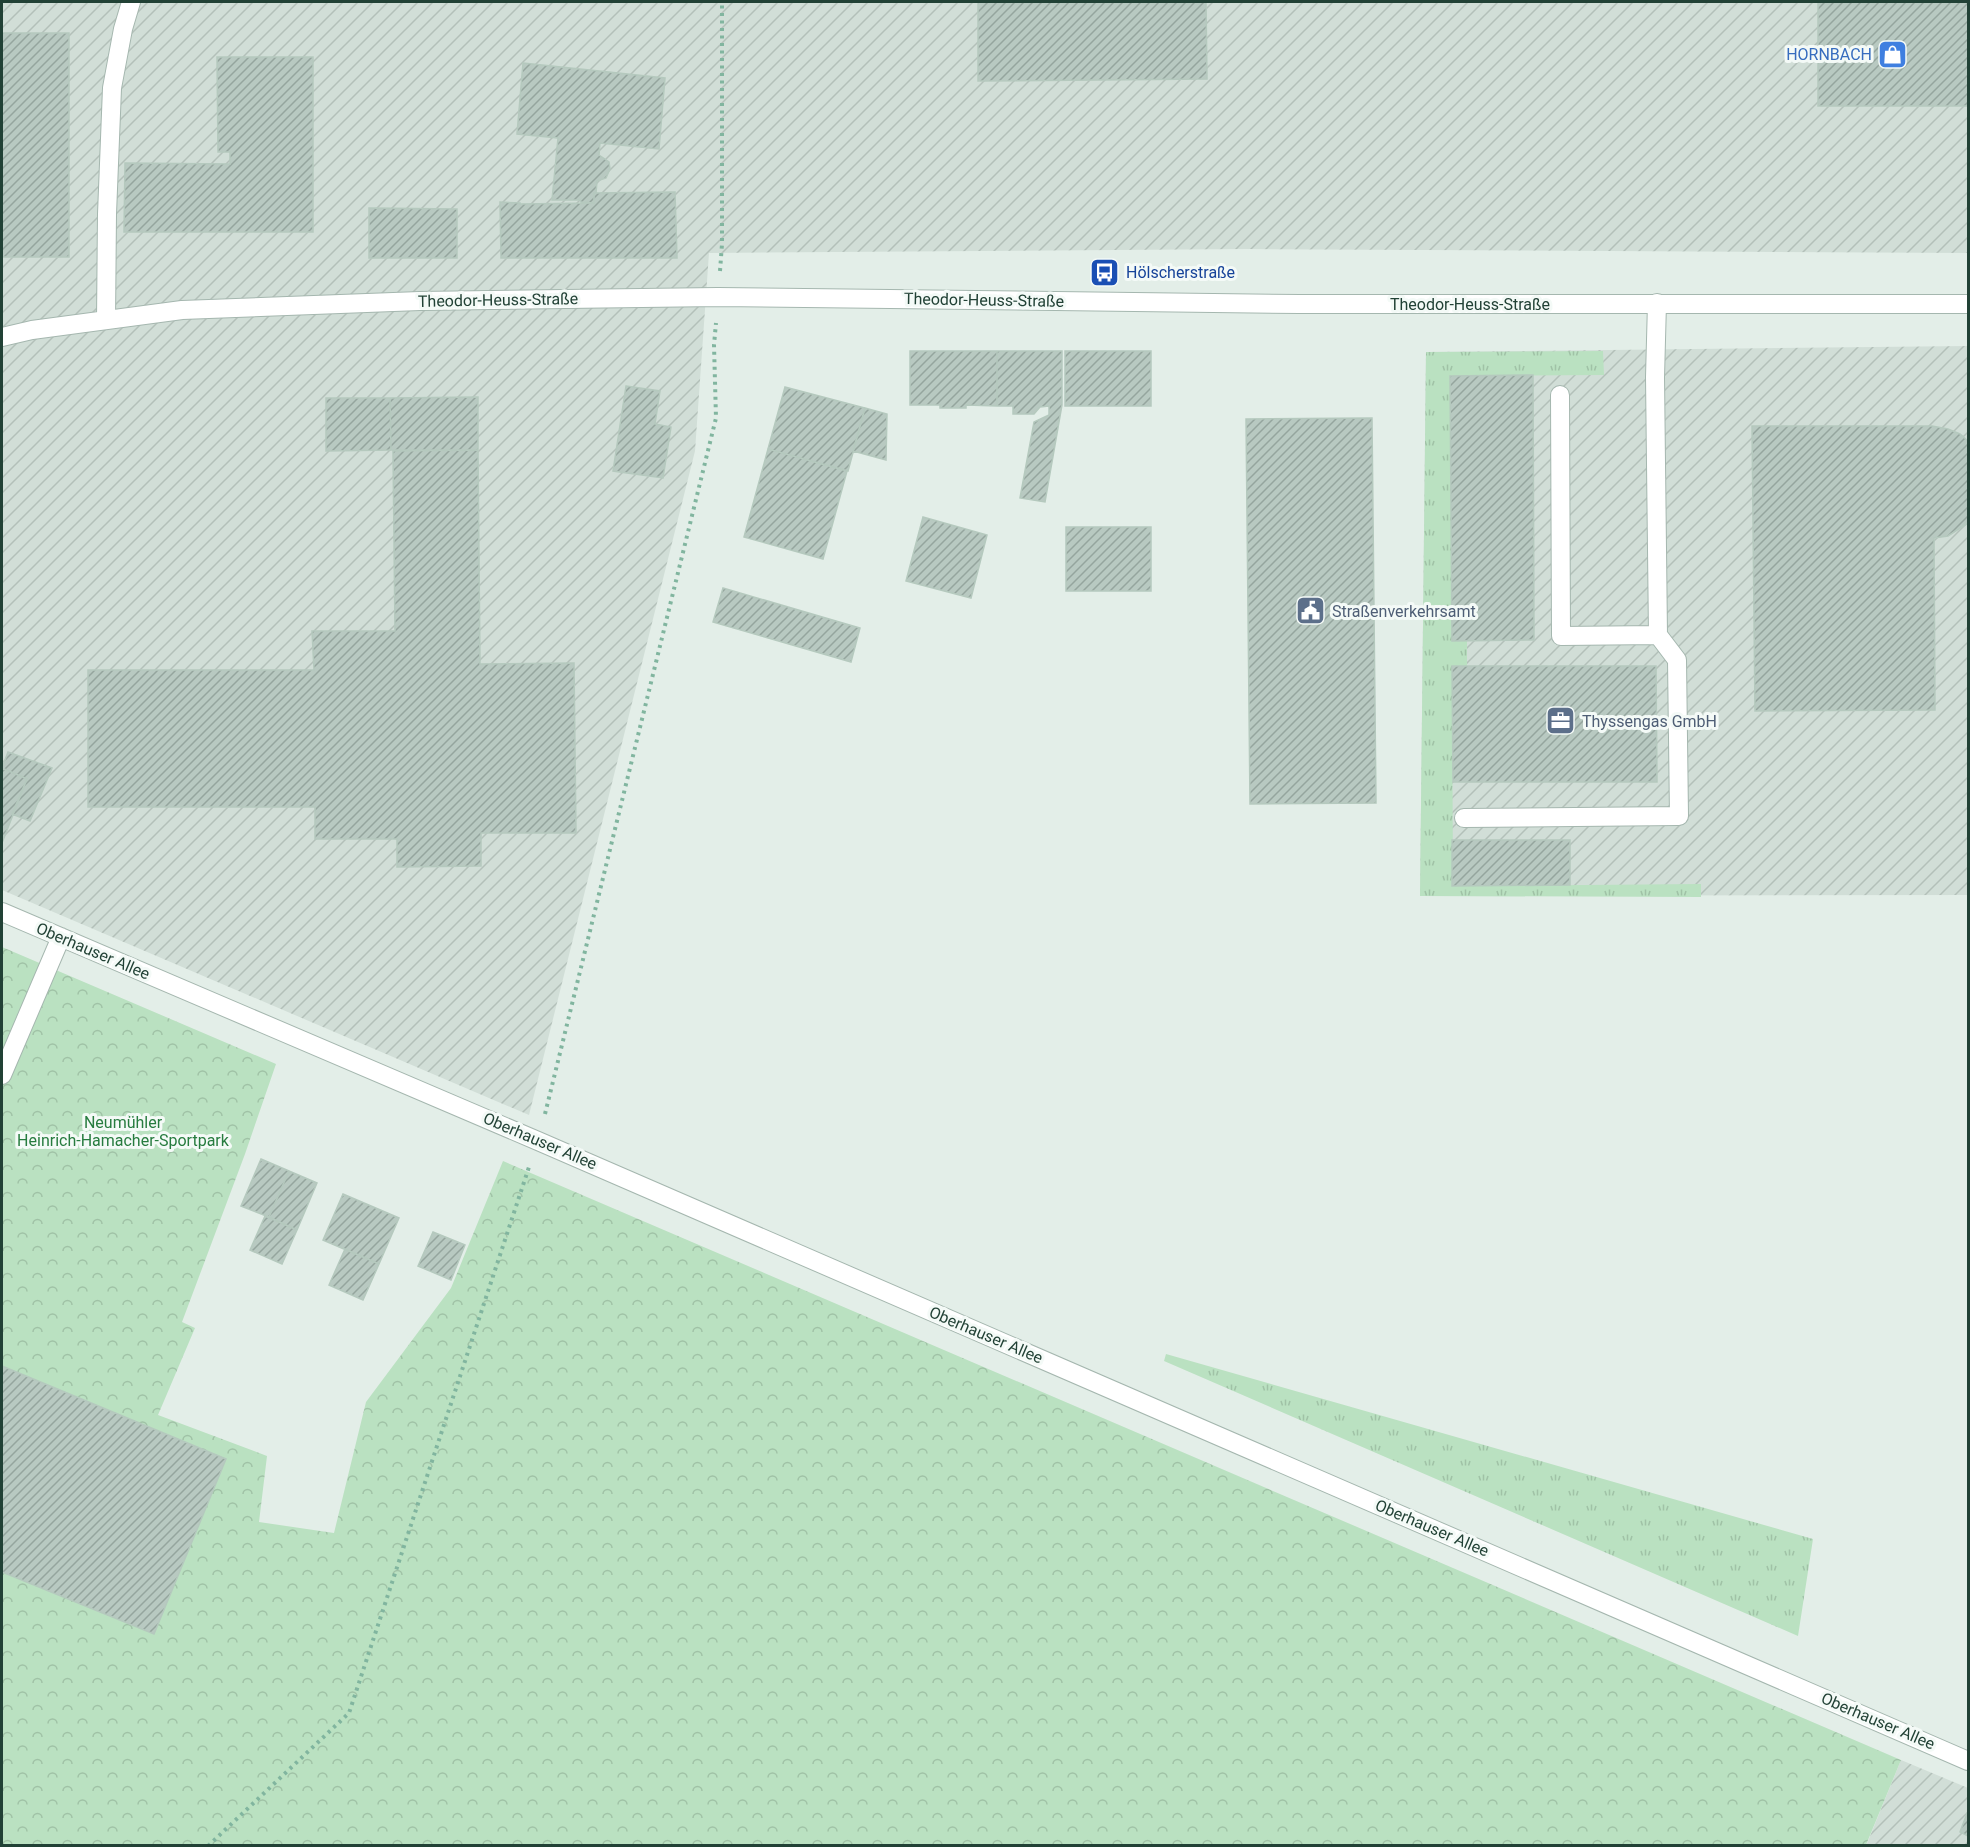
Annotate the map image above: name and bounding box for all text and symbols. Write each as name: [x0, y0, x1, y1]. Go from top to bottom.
shop icon: HORNBACH: [1877, 38, 1909, 70]
place label: HORNBACH: [1786, 45, 1872, 64]
bus stop icon: Hölscherstraße: [1089, 256, 1121, 288]
place label: Hölscherstraße: [1126, 263, 1235, 282]
street label: Theodor-Heuss-Straße: [418, 289, 578, 311]
street label: Theodor-Heuss-Straße: [904, 289, 1064, 311]
street label: Theodor-Heuss-Straße: [1390, 295, 1550, 314]
public building icon: Straßenverkehrsamt: [1295, 595, 1327, 627]
place label: Straßenverkehrsamt: [1332, 602, 1476, 621]
office icon: Thyssengas GmbH: [1545, 705, 1577, 737]
place label: Thyssengas GmbH: [1582, 712, 1717, 731]
street label: Oberhauser Allee: [33, 919, 153, 983]
street label: Oberhauser Allee: [480, 1109, 600, 1173]
park label: Neumühler Heinrich-Hamacher-Sportpark: [17, 1113, 230, 1150]
street label: Oberhauser Allee: [926, 1303, 1046, 1367]
street label: Oberhauser Allee: [1372, 1496, 1492, 1560]
street label: Oberhauser Allee: [1818, 1689, 1938, 1753]

